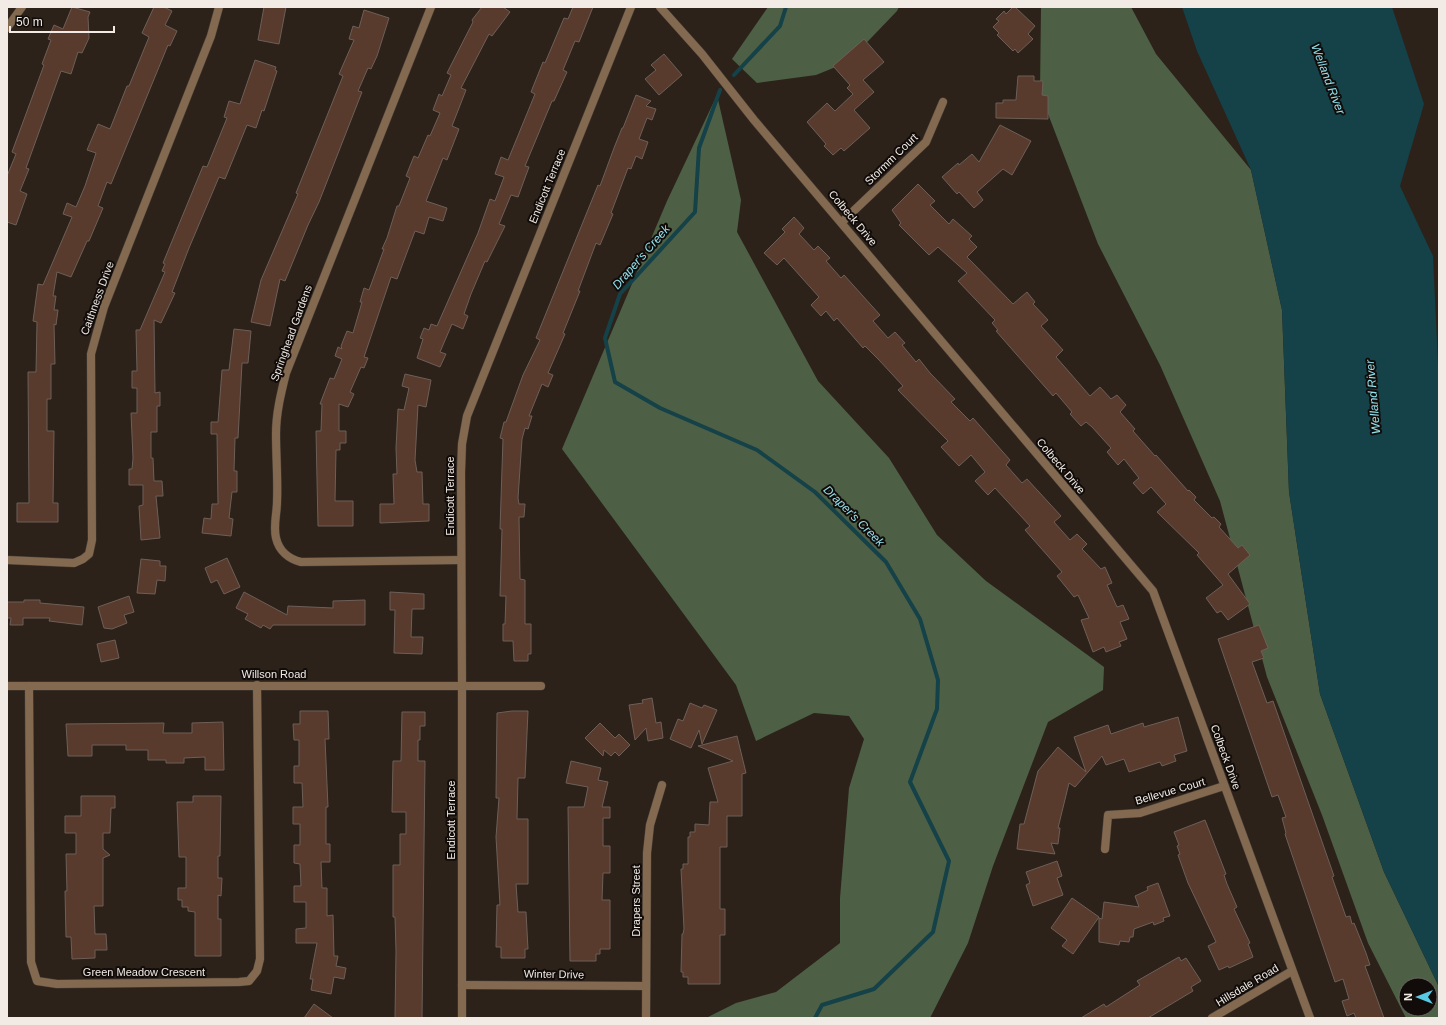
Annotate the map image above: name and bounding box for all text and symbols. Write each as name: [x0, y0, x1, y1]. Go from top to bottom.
scale bar: [10, 8, 114, 34]
text: 50 m: [16, 15, 43, 29]
water label: Welland River: [1308, 42, 1348, 117]
street label: Stormm Court: [862, 131, 920, 187]
street label: Endicott Terrace: [527, 147, 567, 225]
street label: Colbeck Drive: [826, 188, 880, 248]
water label: Draper's Creek: [609, 221, 673, 292]
street label: Caithness Drive: [78, 259, 116, 337]
street label: Springhead Gardens: [268, 283, 314, 383]
water label: Welland River: [1363, 358, 1383, 435]
street label: Colbeck Drive: [1034, 436, 1088, 496]
street label: Endicott Terrace: [444, 456, 456, 536]
water label: Draper's Creek: [821, 483, 888, 550]
street label: Willson Road: [242, 668, 306, 680]
street label: Colbeck Drive: [1209, 723, 1243, 791]
street label: Bellevue Court: [1134, 775, 1206, 807]
street label: Endicott Terrace: [445, 780, 457, 860]
street label: Drapers Street: [630, 865, 642, 937]
street label: Hillsdale Road: [1214, 962, 1280, 1008]
street label: Green Meadow Crescent: [83, 966, 205, 978]
street label: Winter Drive: [524, 967, 584, 981]
north arrow: [1398, 977, 1438, 1017]
text: N: [1402, 993, 1414, 1001]

